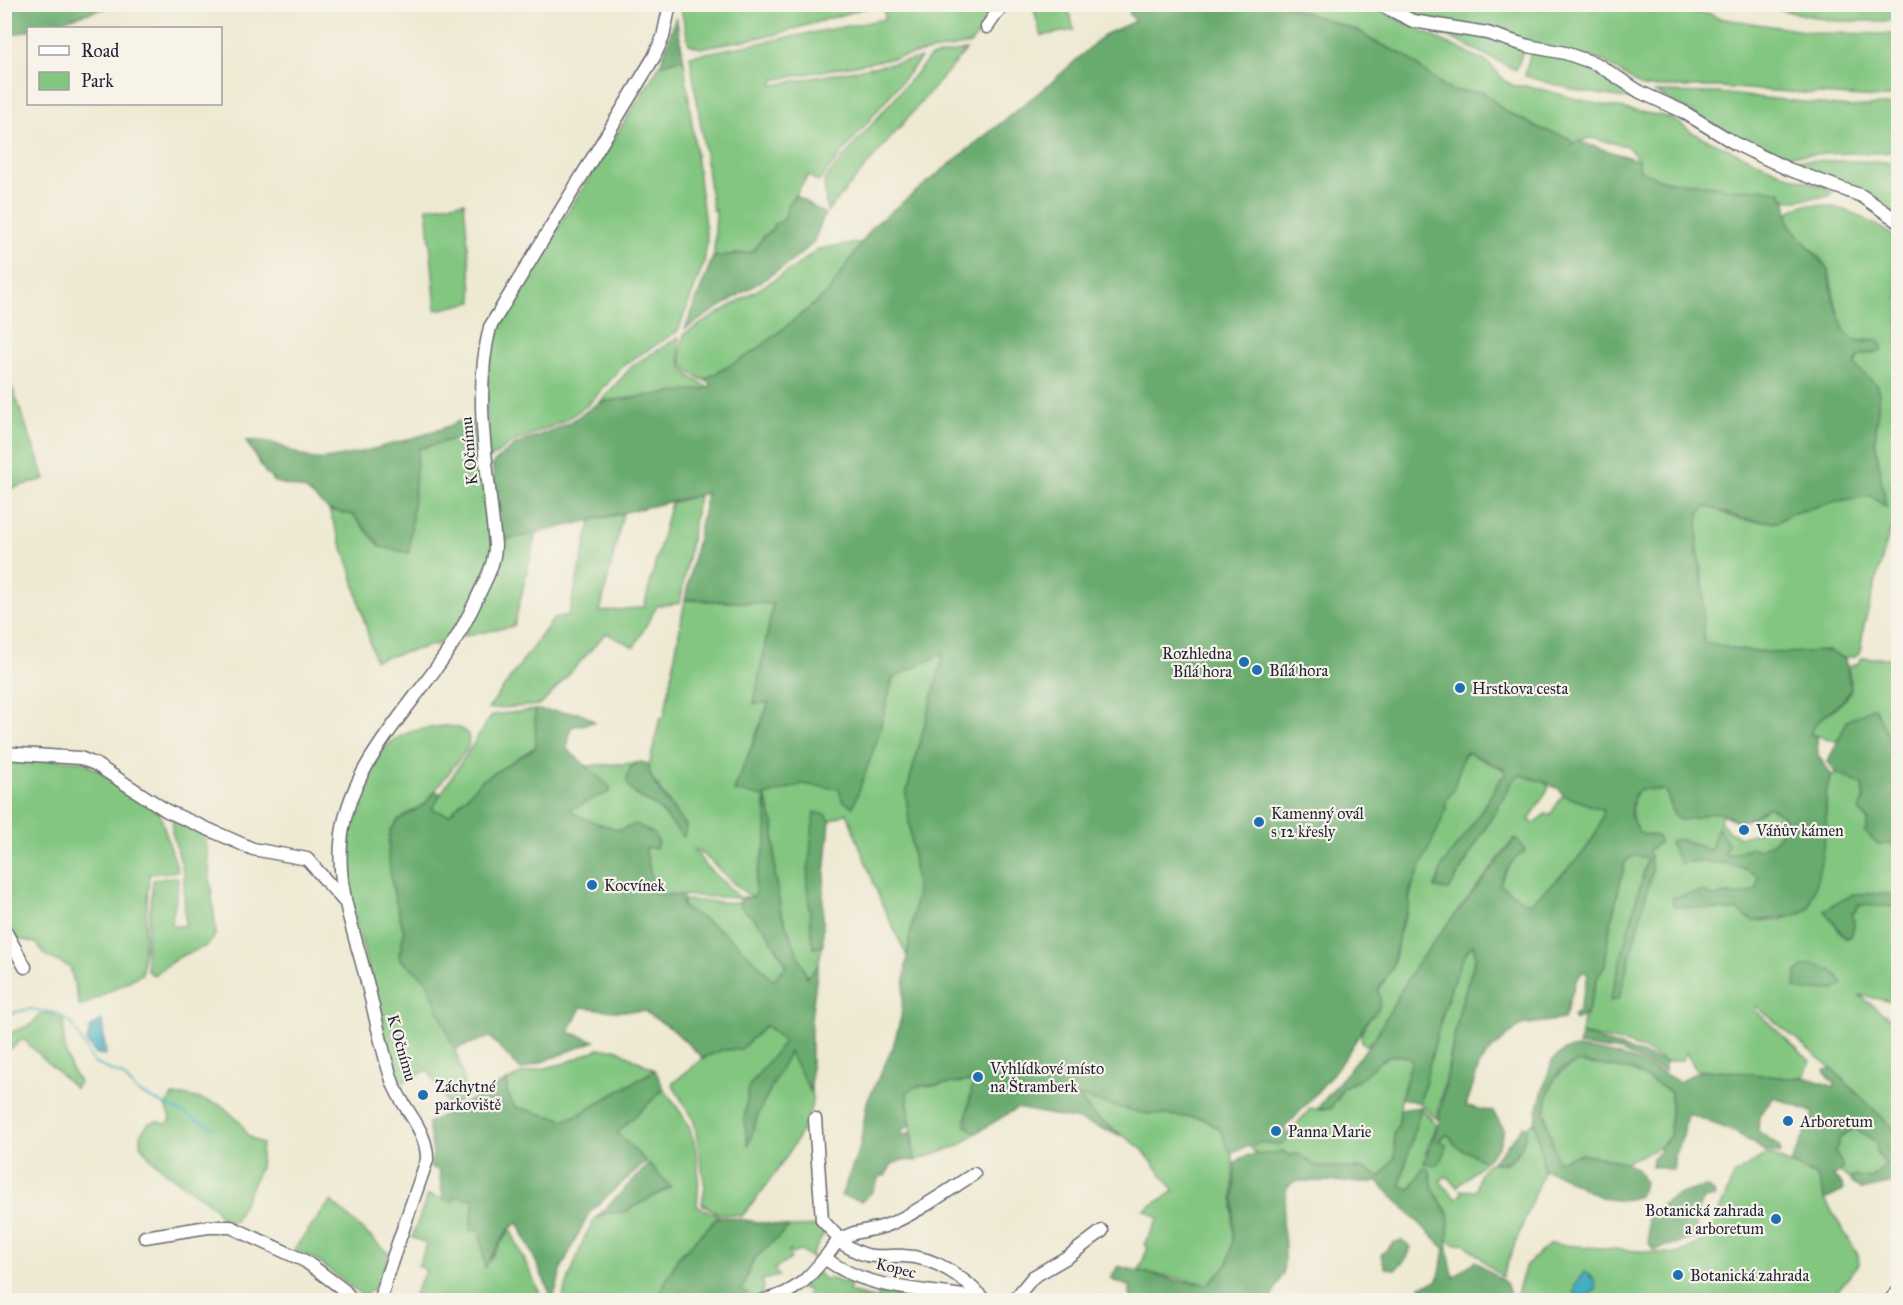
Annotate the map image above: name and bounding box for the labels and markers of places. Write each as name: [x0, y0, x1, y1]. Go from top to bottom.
place label: Rozhledna Bílá hora: [1162, 644, 1232, 681]
marker: Rozhledna Bílá hora: [1237, 655, 1251, 669]
place label: Bílá hora: [1269, 661, 1328, 680]
marker: Bílá hora: [1250, 663, 1264, 677]
place label: Hrstkova cesta: [1472, 679, 1568, 698]
marker: Hrstkova cesta: [1453, 681, 1467, 695]
place label: Kamenný ovál s 12 křesly: [1271, 804, 1365, 841]
marker: Kamenný ovál s 12 křesly: [1252, 815, 1266, 829]
place label: Váňův kámen: [1755, 821, 1844, 840]
marker: Váňův kámen: [1737, 823, 1751, 837]
place label: Kocvínek: [604, 876, 665, 895]
marker: Kocvínek: [585, 878, 599, 892]
place label: Vyhlídkové místo na Štramberk: [989, 1059, 1104, 1096]
marker: Vyhlídkové místo na Štramberk: [971, 1070, 985, 1084]
place label: Záchytné parkoviště: [434, 1077, 502, 1114]
marker: Záchytné parkoviště: [416, 1088, 430, 1102]
place label: Arboretum: [1799, 1112, 1873, 1131]
marker: Arboretum: [1781, 1114, 1795, 1128]
place label: Panna Marie: [1288, 1122, 1372, 1141]
marker: Panna Marie: [1269, 1124, 1283, 1138]
place label: Botanická zahrada a arboretum: [1645, 1201, 1765, 1238]
marker: Botanická zahrada a arboretum: [1769, 1212, 1783, 1226]
place label: Botanická zahrada: [1690, 1266, 1809, 1285]
marker: Botanická zahrada: [1671, 1268, 1685, 1282]

